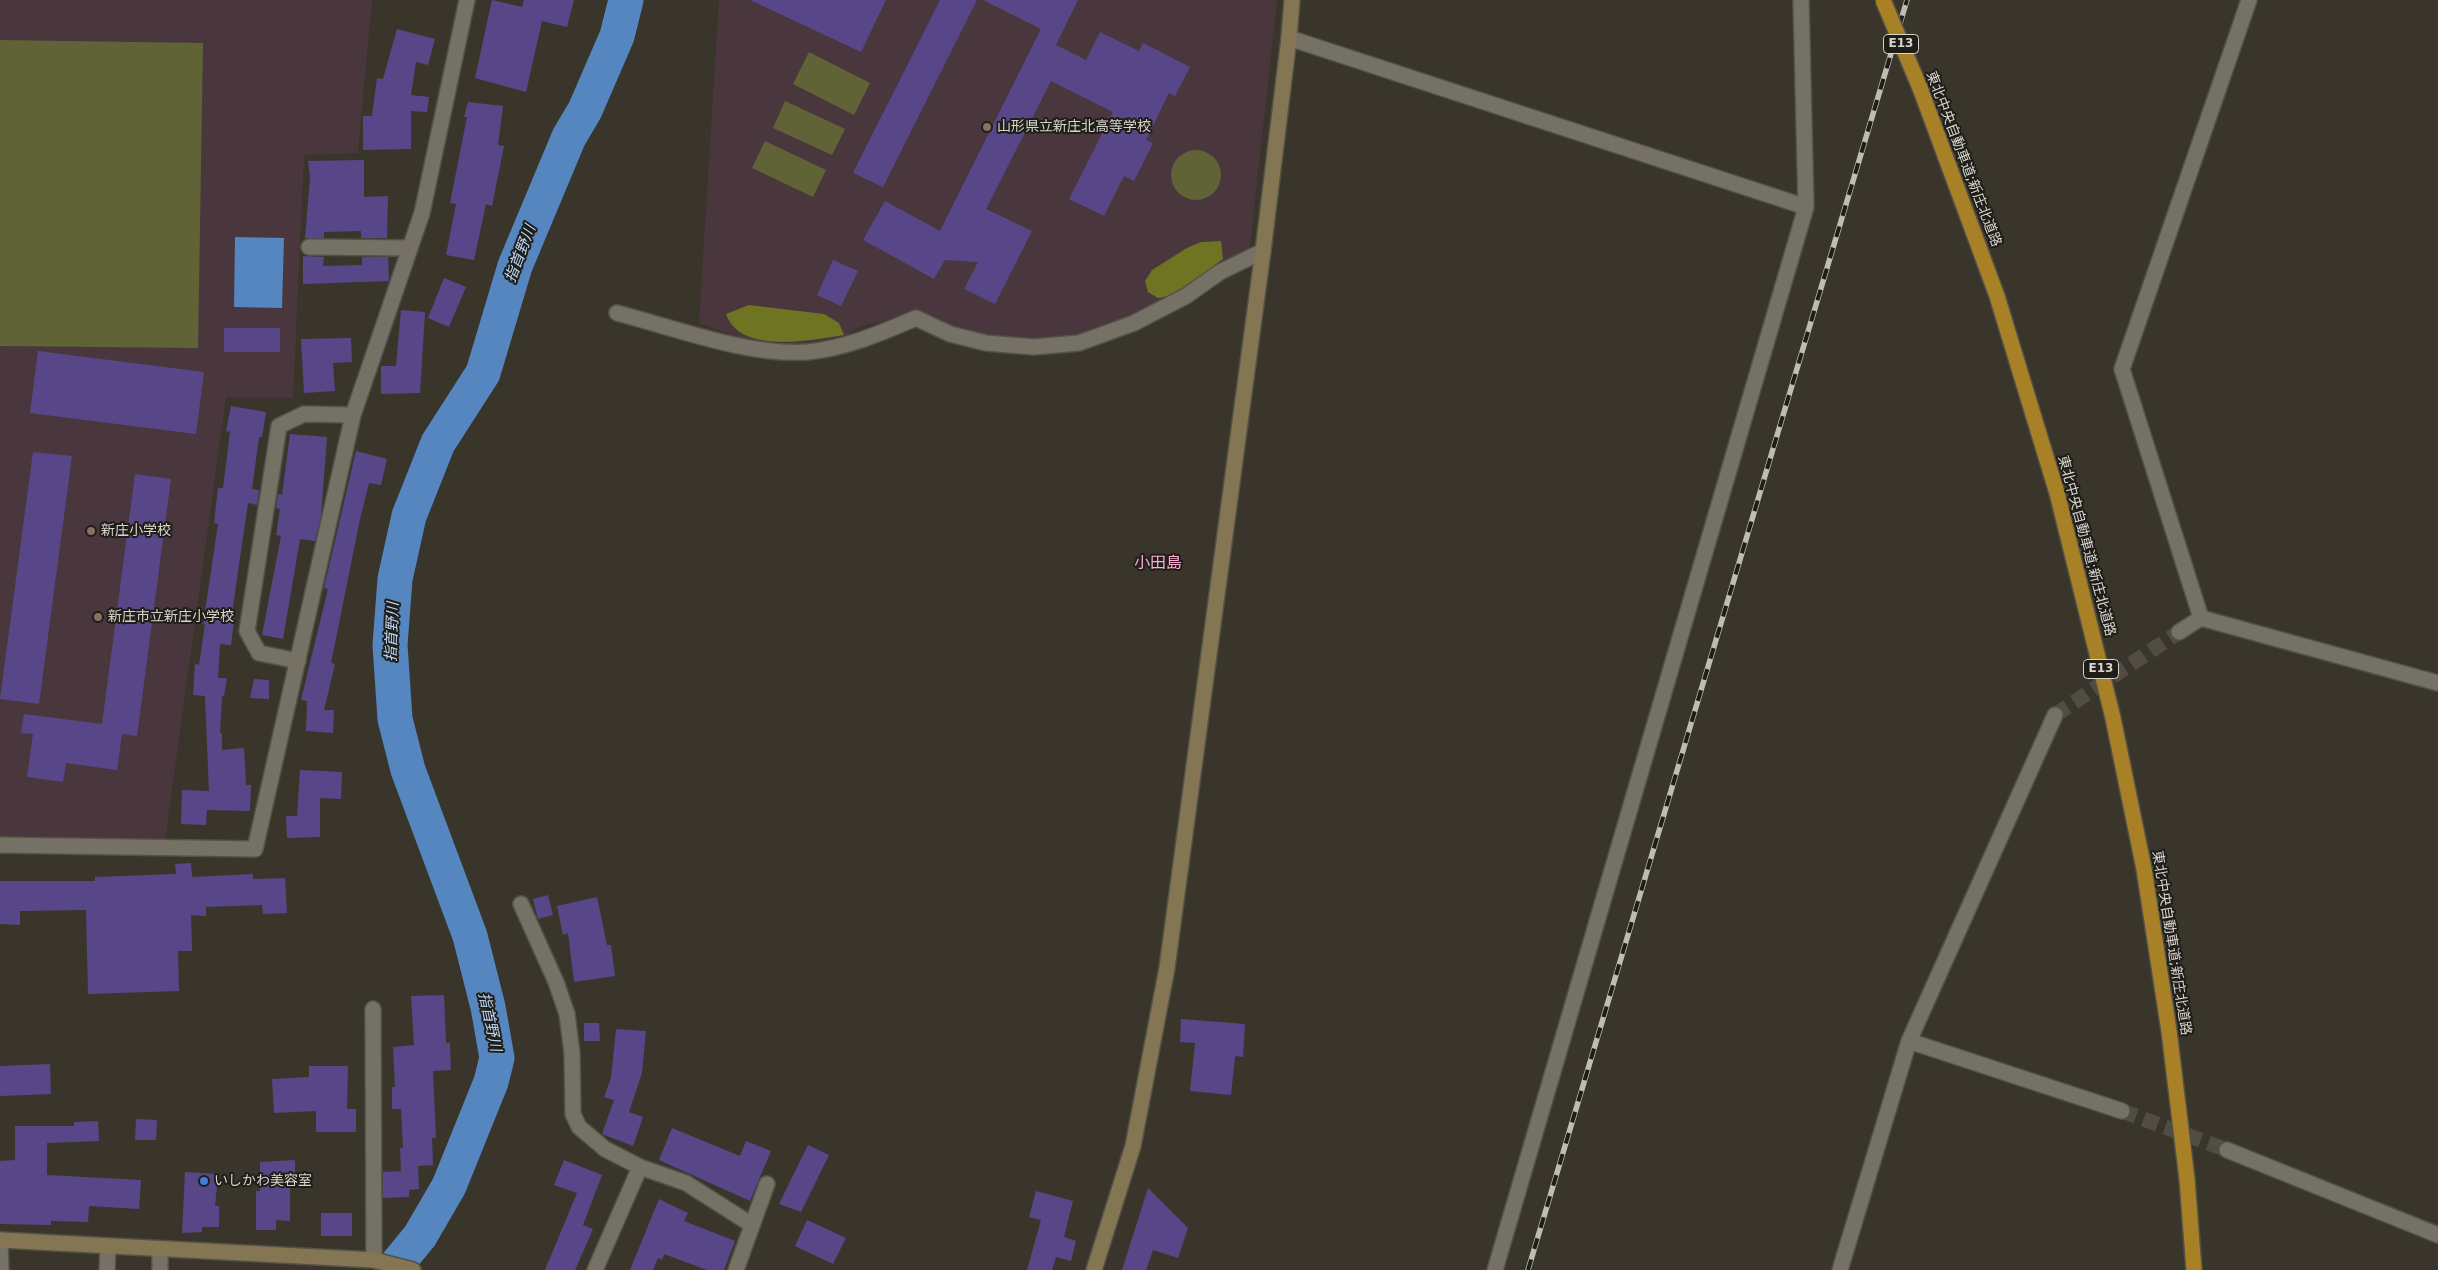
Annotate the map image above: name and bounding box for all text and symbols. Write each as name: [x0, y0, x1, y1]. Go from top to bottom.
road number: E13: [1884, 34, 1918, 54]
street label: 東北中央自動車道;新庄北道路: [1922, 69, 2004, 249]
place label: 山形県立新庄北高等学校: [997, 119, 1151, 135]
marker: 山形県立新庄北高等学校: [981, 121, 993, 133]
water label: 指首野川: [502, 223, 540, 285]
street label: 東北中央自動車道;新庄北道路: [2054, 454, 2118, 638]
place label: 新庄小学校: [101, 523, 171, 539]
marker: 新庄小学校: [85, 525, 97, 537]
district label: 小田島: [1134, 554, 1182, 574]
water label: 指首野川: [383, 602, 403, 662]
place label: 新庄市立新庄小学校: [108, 609, 234, 625]
marker: 新庄市立新庄小学校: [92, 611, 104, 623]
road number: E13: [2084, 660, 2118, 679]
street label: 東北中央自動車道;新庄北道路: [2148, 849, 2194, 1037]
water label: 指首野川: [474, 991, 504, 1053]
place label: いしかわ美容室: [214, 1173, 312, 1189]
marker: いしかわ美容室: [198, 1175, 210, 1187]

